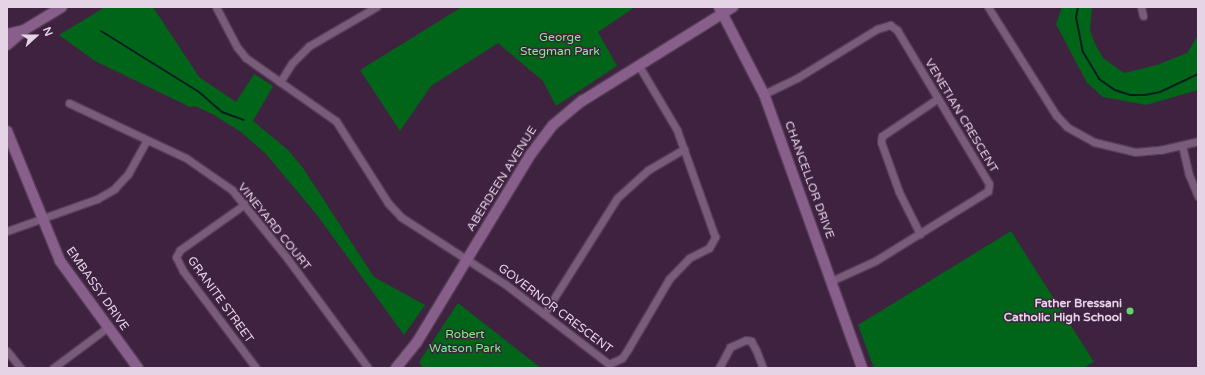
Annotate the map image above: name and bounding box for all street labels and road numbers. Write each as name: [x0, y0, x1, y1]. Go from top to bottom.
street label: VENETIAN CRESCENT: [921, 56, 1001, 176]
street label: CHANCELLOR DRIVE: [781, 119, 837, 241]
street label: ABERDEEN AVENUE: [464, 124, 540, 234]
street label: VINEYARD COURT: [234, 180, 314, 274]
street label: EMBASSY DRIVE: [63, 244, 131, 334]
street label: GRANITE STREET: [184, 254, 256, 346]
street label: GOVERNOR CRESCENT: [495, 261, 615, 357]

